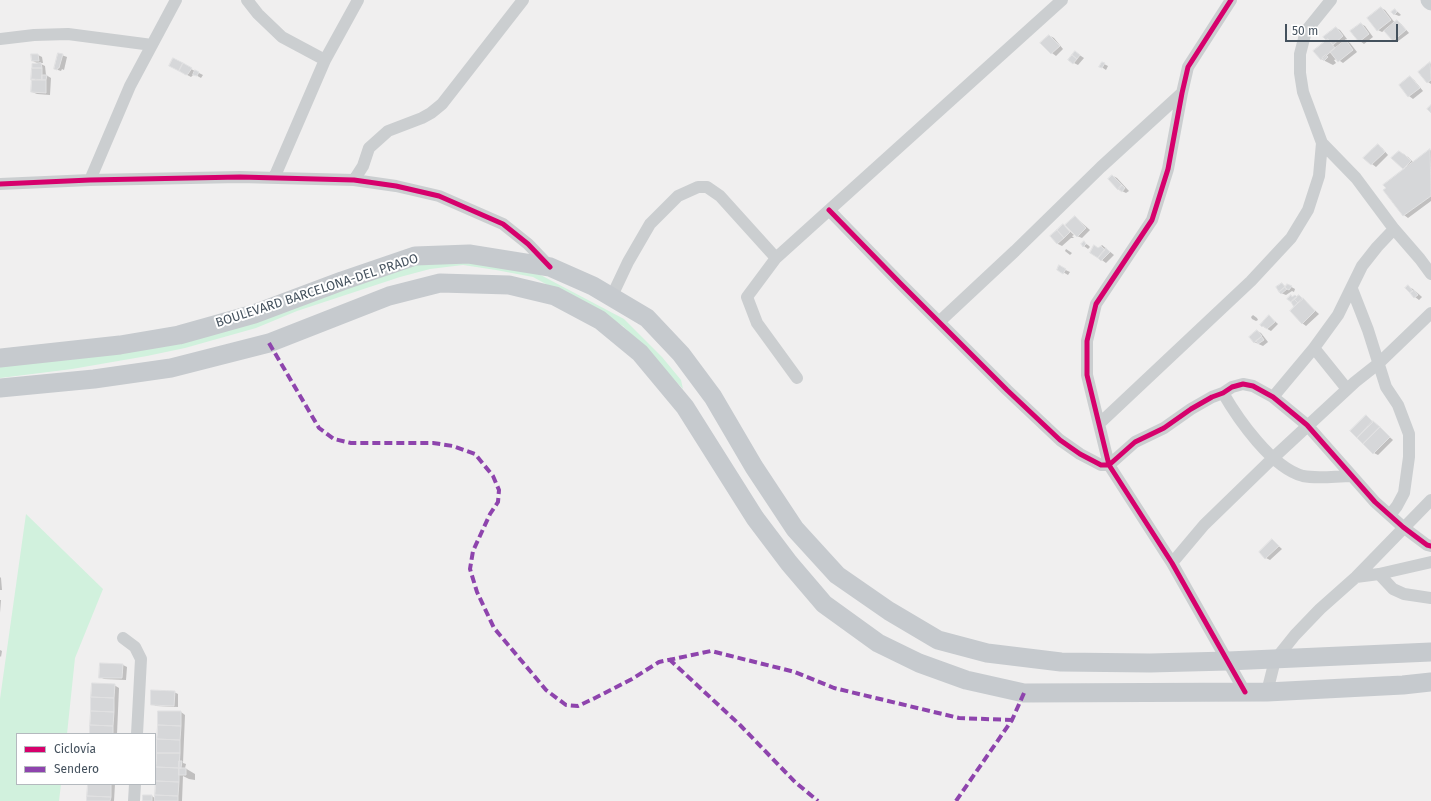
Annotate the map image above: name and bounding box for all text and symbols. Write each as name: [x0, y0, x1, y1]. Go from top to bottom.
scale bar: [1287, 16, 1400, 42]
text: 50 m: [1292, 24, 1318, 38]
street label: BOULEVARD BARCELONA-DEL PRADO: [214, 251, 420, 331]
legend: [16, 733, 156, 785]
text: Ciclovía: [54, 742, 96, 756]
text: Sendero: [54, 762, 99, 776]

